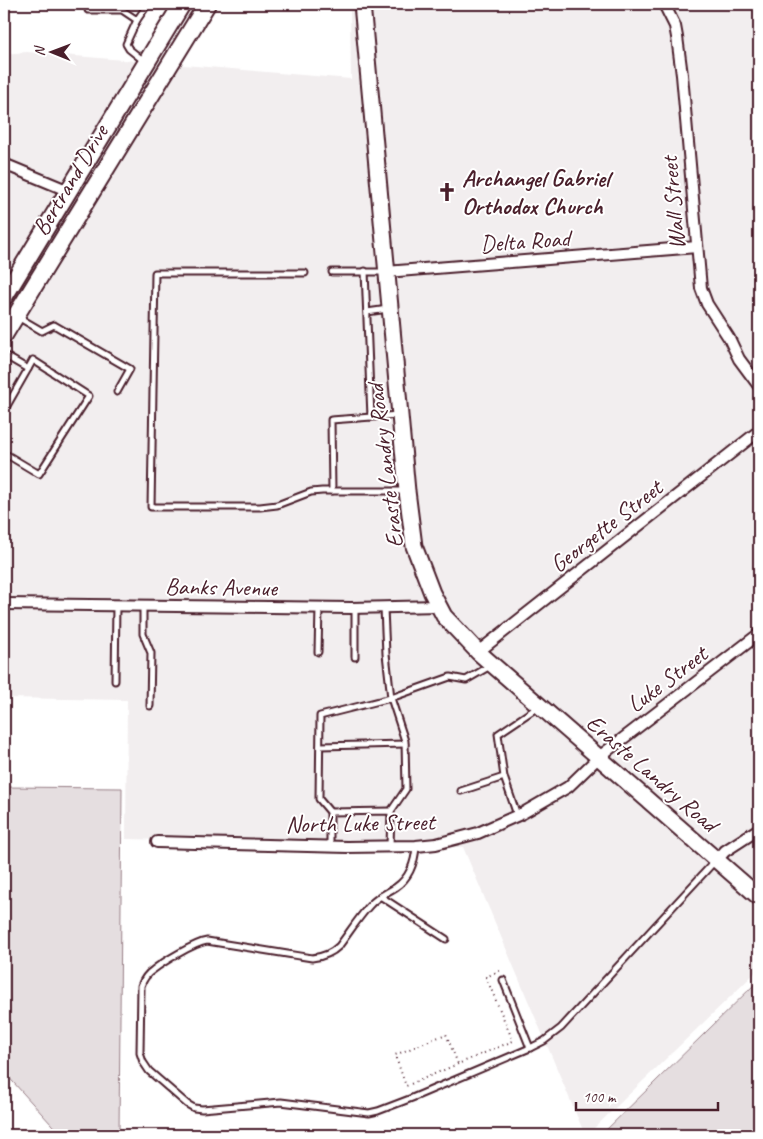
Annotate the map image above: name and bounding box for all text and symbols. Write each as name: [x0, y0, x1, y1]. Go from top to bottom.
north arrow: [28, 28, 78, 78]
text: N: [31, 45, 48, 56]
street label: Bertrand Drive: [25, 117, 116, 241]
street label: Wall Street: [654, 153, 692, 251]
place label: Archangel Gabriel Orthodox Church: [462, 163, 614, 221]
church icon: Archangel Gabriel Orthodox Church: [436, 181, 458, 203]
street label: Delta Road: [479, 223, 574, 259]
street label: Eraste Landry Road: [360, 379, 410, 549]
street label: Georgette Street: [544, 472, 670, 579]
street label: Banks Avenue: [165, 571, 279, 603]
street label: Luke Street: [621, 638, 715, 719]
street label: Eraste Landry Road: [580, 708, 727, 841]
street label: North Luke Street: [285, 807, 437, 839]
scale bar: [576, 1079, 718, 1111]
text: 100 m: [583, 1088, 617, 1107]

